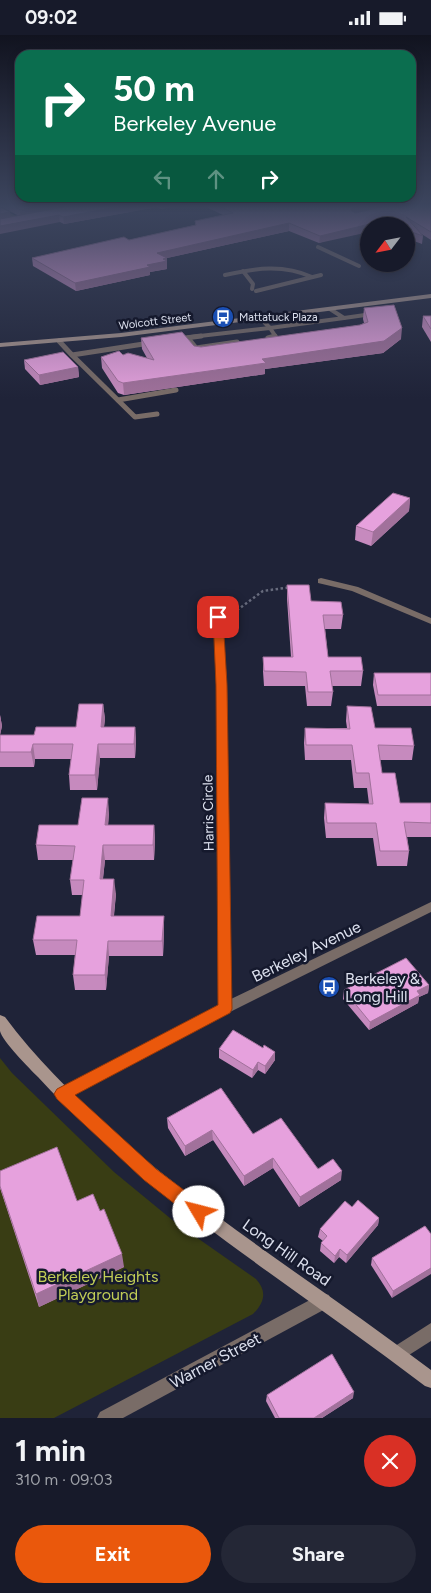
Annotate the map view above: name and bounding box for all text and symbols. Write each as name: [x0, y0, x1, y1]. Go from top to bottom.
text: 09:02: [25, 6, 77, 29]
text: 50 m: [113, 68, 195, 110]
icon: right: [30, 70, 95, 135]
text: Berkeley Avenue: [113, 110, 276, 137]
icon: left: [149, 165, 177, 193]
icon: ahead: [202, 165, 230, 193]
icon: right: [255, 165, 283, 193]
north arrow: [360, 217, 415, 273]
map controls: [360, 217, 415, 272]
bus stop icon: Mattatuck Plaza: [211, 305, 235, 329]
street label: Wolcott Street: [118, 311, 192, 332]
place label: Mattatuck Plaza: [239, 311, 318, 324]
pin: [197, 596, 239, 638]
icon: arrive: [204, 603, 232, 631]
street label: Harris Circle: [199, 774, 218, 852]
street label: Berkeley Avenue: [249, 917, 364, 986]
place label: Berkeley & Long Hill: [345, 969, 421, 1006]
bus stop icon: Berkeley & Long Hill: [317, 975, 341, 999]
position arrow: [172, 1185, 224, 1237]
street label: Long Hill Road: [239, 1215, 335, 1290]
park label: Berkeley Heights Playground: [38, 1267, 158, 1304]
street label: Warner Street: [167, 1329, 264, 1392]
text: 1 min: [15, 1432, 86, 1469]
button: close: [364, 1435, 416, 1487]
text: 310 m · 09:03: [15, 1470, 112, 1489]
button: Exit: [15, 1525, 211, 1583]
button: Share: [221, 1525, 416, 1583]

